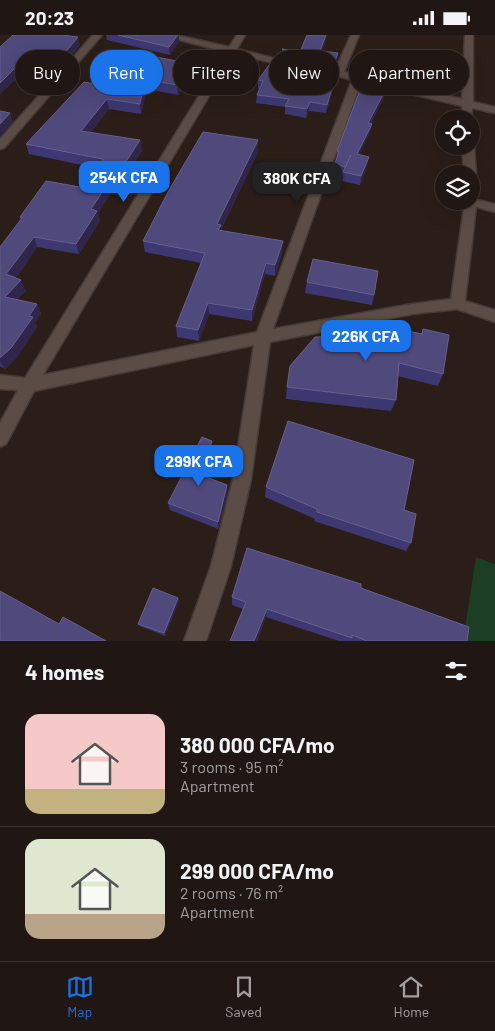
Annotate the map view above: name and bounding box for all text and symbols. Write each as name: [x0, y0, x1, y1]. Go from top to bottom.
text: 20:23: [25, 6, 74, 29]
chip: Buy: [15, 50, 80, 95]
chip: Rent: [90, 50, 163, 95]
chip: Filters: [173, 50, 259, 95]
chip: New: [269, 50, 339, 95]
chip: Apartment: [349, 50, 469, 95]
map controls: [435, 110, 480, 210]
button: locate: [435, 110, 480, 155]
pin: 254K CFA: [72, 161, 176, 203]
pin: 380K CFA: [245, 161, 349, 204]
button: layers: [435, 165, 480, 210]
text: 254K CFA: [90, 167, 158, 186]
text: 380K CFA: [263, 168, 331, 187]
pin: 226K CFA: [314, 319, 418, 362]
text: 226K CFA: [332, 326, 400, 345]
pin: 299K CFA: [147, 445, 251, 487]
text: 299K CFA: [165, 451, 233, 470]
icon: filters: [442, 657, 470, 685]
text: 4 homes: [25, 659, 104, 684]
text: 380 000 CFA/mo: [180, 732, 335, 757]
icon: home: [65, 734, 125, 794]
text: 3 rooms · 95 m²: [180, 757, 284, 776]
text: Apartment: [180, 776, 255, 795]
text: 299 000 CFA/mo: [180, 858, 334, 883]
icon: home: [65, 859, 125, 919]
text: 2 rooms · 76 m²: [180, 883, 283, 902]
text: Apartment: [180, 902, 255, 921]
tab: Map: [66, 973, 94, 1020]
tab: Saved: [225, 973, 262, 1020]
tab: Home: [394, 973, 429, 1020]

